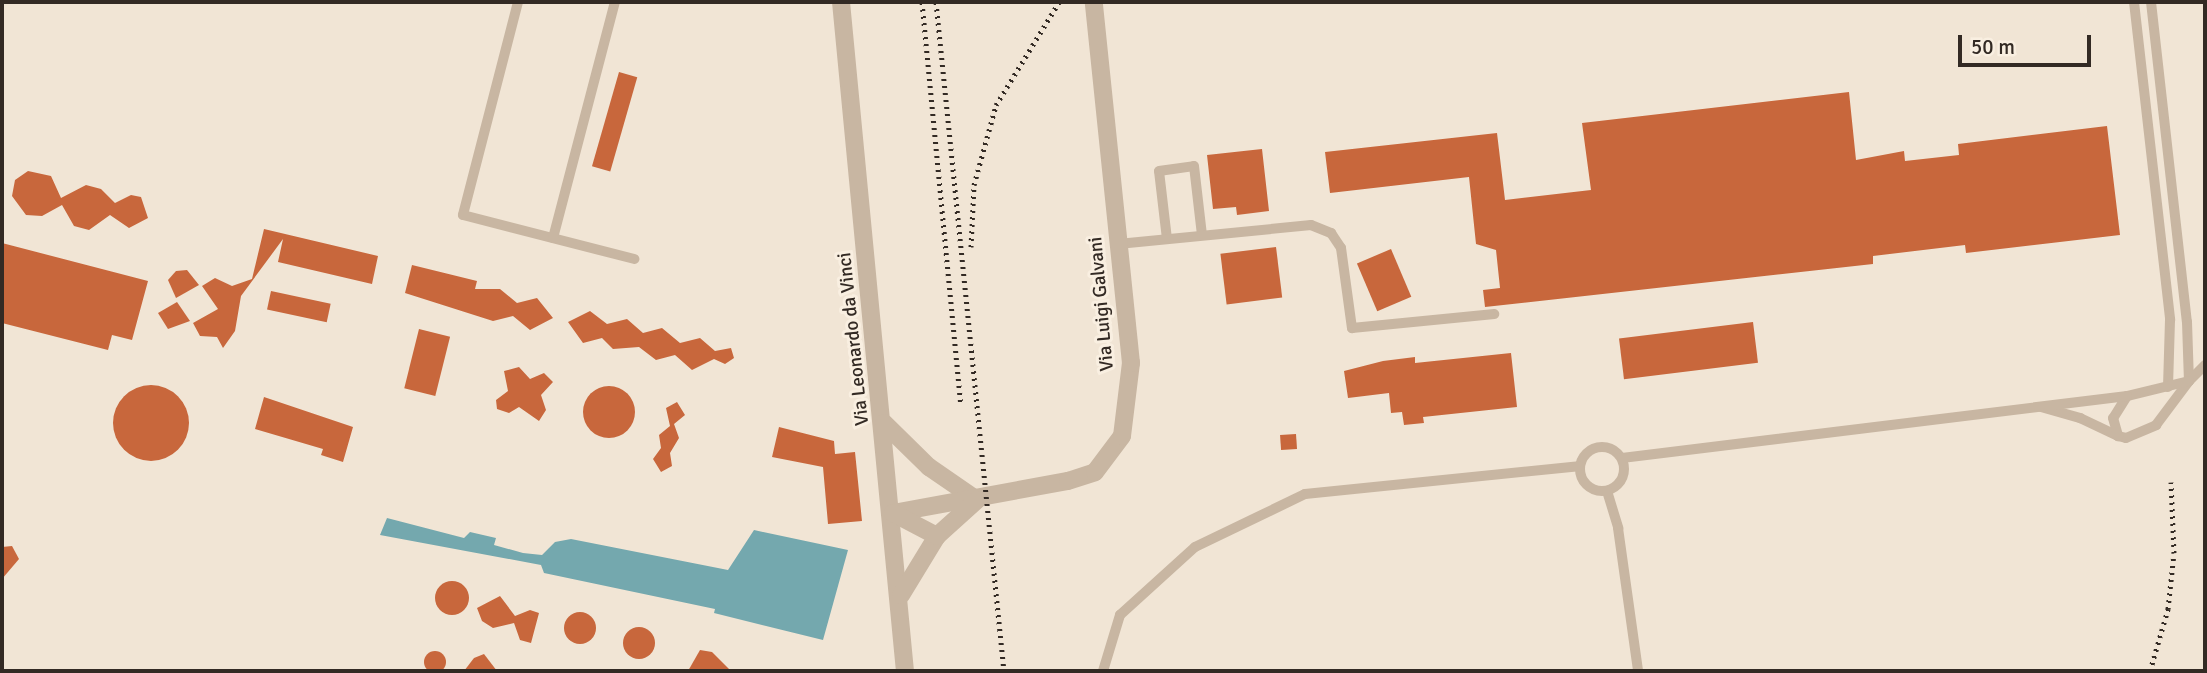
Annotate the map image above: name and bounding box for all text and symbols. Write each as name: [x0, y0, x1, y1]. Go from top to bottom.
scale bar: [1962, 21, 2095, 65]
text: 50 m: [1971, 34, 2015, 60]
street label: Via Luigi Galvani: [1085, 236, 1119, 372]
street label: Via Leonardo da Vinci: [834, 251, 874, 427]

